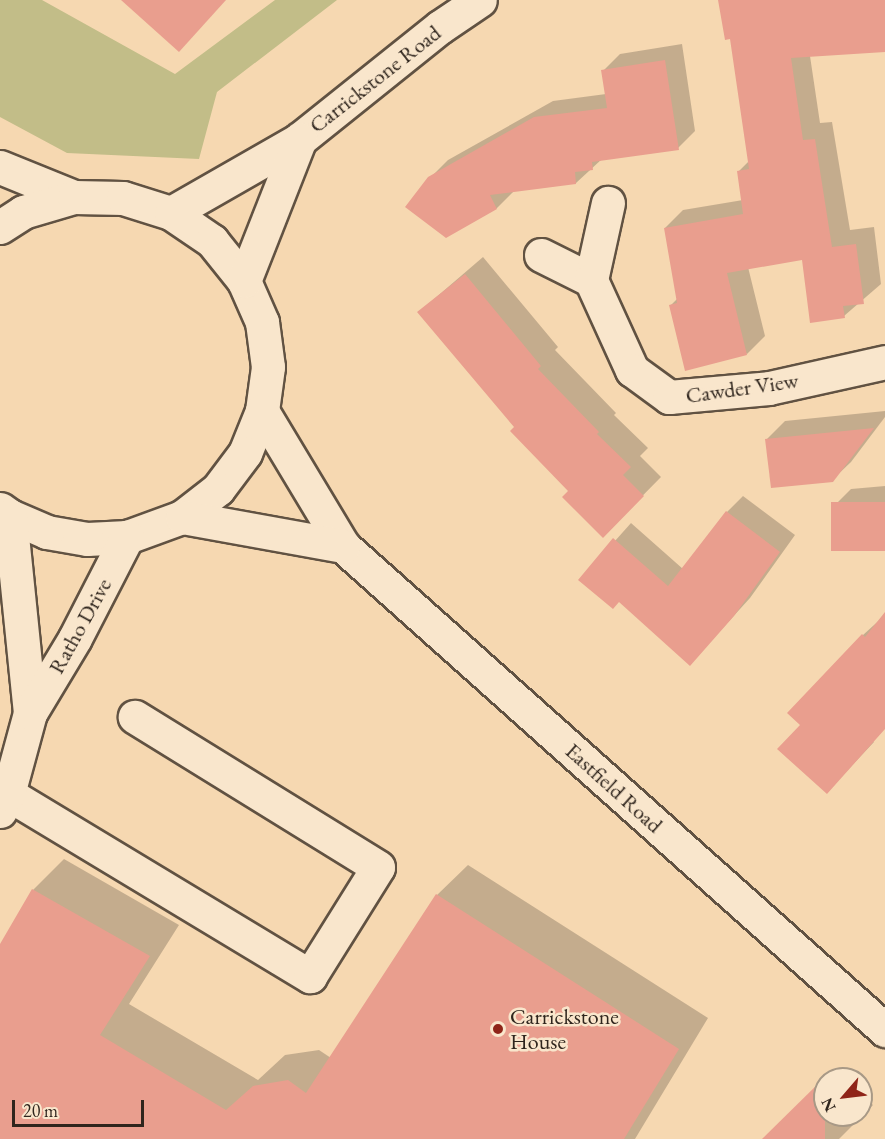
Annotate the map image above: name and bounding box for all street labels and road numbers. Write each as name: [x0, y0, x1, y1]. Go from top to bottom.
street label: Carrickstone Road: [304, 20, 446, 138]
street label: Cawder View: [684, 367, 800, 409]
street label: Ratho Drive: [43, 574, 117, 678]
street label: Eastfield Road: [560, 738, 668, 838]

